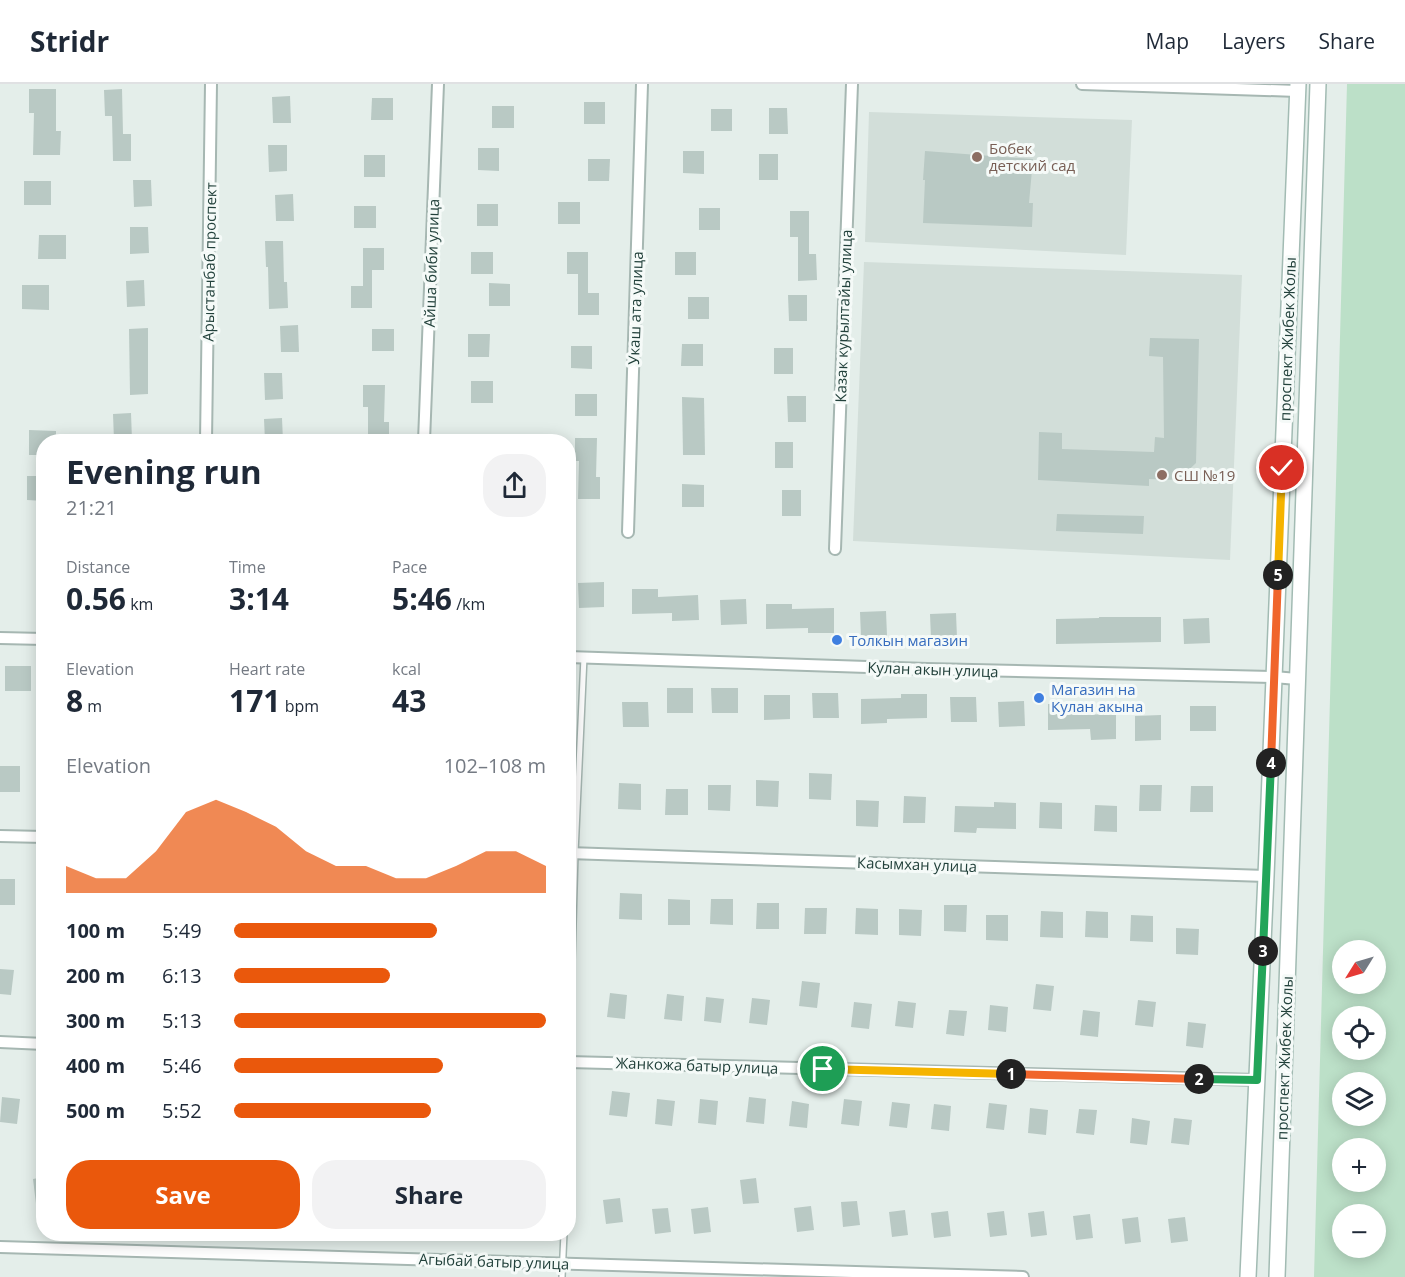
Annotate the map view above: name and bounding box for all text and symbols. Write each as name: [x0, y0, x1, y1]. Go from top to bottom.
text: Stridr: [30, 22, 109, 60]
text: Map: [1146, 27, 1189, 55]
text: Layers: [1222, 27, 1286, 55]
text: Share: [1319, 27, 1375, 55]
place label: Бобек детский сад: [989, 138, 1076, 175]
marker: Бобек детский сад: [970, 150, 984, 164]
street label: Арыстанбаб проспект: [198, 182, 220, 342]
street label: Айша биби улица: [419, 198, 443, 328]
street label: Казак курылтайы улица: [830, 229, 856, 403]
street label: Укаш ата улица: [623, 251, 647, 365]
street label: проспект Жибек Жолы: [1274, 257, 1300, 421]
pin: [1256, 442, 1307, 493]
text: Evening run: [66, 449, 262, 494]
icon: check: [1265, 451, 1298, 484]
button: share: [483, 454, 546, 517]
place label: СШ №19: [1174, 465, 1235, 485]
marker: СШ №19: [1155, 468, 1169, 482]
text: 21:21: [66, 494, 117, 521]
text: Distance: [66, 556, 130, 578]
text: Time: [229, 556, 266, 578]
text: Pace: [392, 556, 427, 578]
pin: 5: [1263, 560, 1293, 590]
text: 5: [1273, 564, 1283, 586]
text: 0.56: [66, 578, 126, 619]
text: 3:14: [229, 578, 289, 619]
text: 5:46: [392, 578, 452, 619]
text: km: [126, 593, 153, 615]
text: /km: [452, 593, 485, 615]
place label: Толкын магазин: [849, 630, 968, 650]
marker: Толкын магазин: [830, 633, 844, 647]
street label: Кулан акын улица: [867, 657, 999, 681]
text: Elevation: [66, 658, 134, 680]
text: Heart rate: [229, 658, 305, 680]
text: kcal: [392, 658, 421, 680]
place label: Магазин на Кулан акына: [1051, 679, 1143, 716]
text: 8: [66, 680, 83, 721]
text: 171: [229, 680, 280, 721]
text: 43: [392, 680, 426, 721]
marker: Магазин на Кулан акына: [1032, 691, 1046, 705]
text: m: [83, 695, 102, 717]
text: bpm: [280, 695, 319, 717]
pin: 4: [1256, 748, 1286, 778]
text: Elevation: [66, 752, 151, 779]
text: 102–108 m: [444, 752, 546, 779]
text: 4: [1266, 752, 1276, 774]
street label: Касымхан улица: [857, 852, 977, 876]
text: 100 m: [66, 917, 125, 944]
text: 5:49: [162, 917, 202, 944]
pin: 3: [1248, 936, 1278, 966]
text: 3: [1258, 940, 1268, 962]
north arrow: [1332, 940, 1386, 994]
map controls: [1332, 940, 1386, 1258]
text: 200 m: [66, 962, 125, 989]
text: 6:13: [162, 962, 202, 989]
street label: проспект Жибек Жолы: [1271, 976, 1297, 1140]
button: locate: [1332, 1006, 1386, 1060]
text: 300 m: [66, 1007, 125, 1034]
text: 5:13: [162, 1007, 202, 1034]
pin: [797, 1043, 848, 1094]
text: 400 m: [66, 1052, 125, 1079]
text: 5:46: [162, 1052, 202, 1079]
street label: Жанкожа батыр улица: [615, 1052, 779, 1078]
icon: arrive: [806, 1052, 839, 1085]
pin: 1: [996, 1059, 1026, 1089]
text: 1: [1006, 1063, 1016, 1085]
pin: 2: [1184, 1064, 1214, 1094]
text: 2: [1194, 1068, 1204, 1090]
button: layers: [1332, 1072, 1386, 1126]
text: 500 m: [66, 1097, 125, 1124]
text: 5:52: [162, 1097, 202, 1124]
button: +: [1332, 1138, 1386, 1192]
button: Save: [66, 1160, 300, 1229]
button: Share: [312, 1160, 546, 1229]
button: −: [1332, 1204, 1386, 1258]
street label: Агыбай батыр улица: [418, 1248, 570, 1274]

